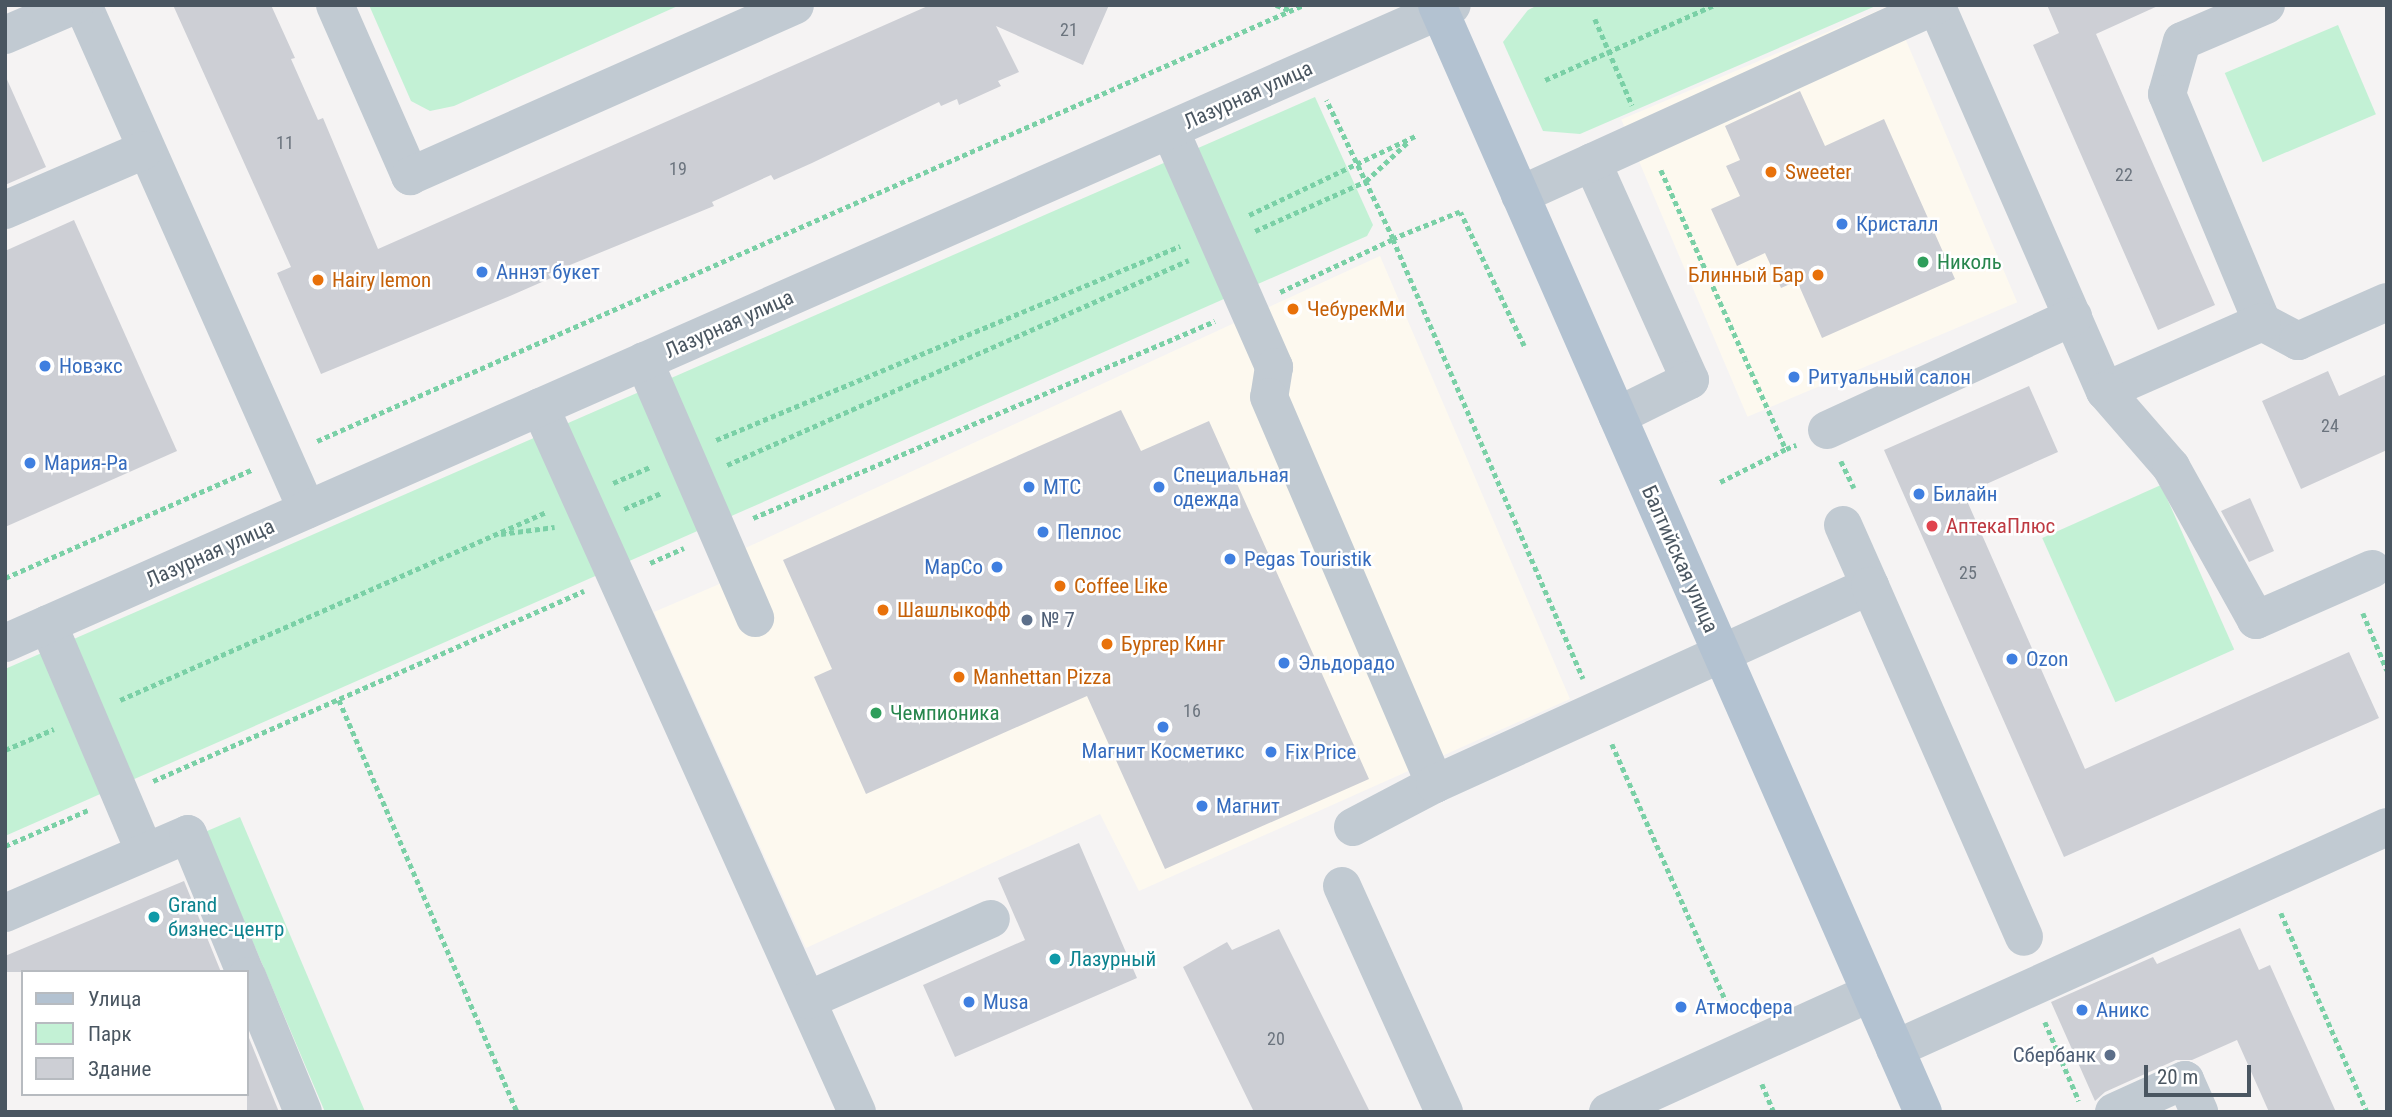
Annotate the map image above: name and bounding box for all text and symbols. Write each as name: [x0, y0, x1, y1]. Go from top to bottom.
house number: 21: [1060, 19, 1078, 41]
street label: Лазурная улица: [1180, 55, 1316, 135]
house number: 11: [276, 132, 294, 154]
house number: 19: [669, 158, 687, 180]
place label: Sweeter: [1785, 159, 1852, 185]
marker: Sweeter: [1763, 164, 1779, 180]
house number: 22: [2115, 164, 2133, 186]
place label: Кристалл: [1856, 211, 1939, 237]
marker: Кристалл: [1834, 216, 1850, 232]
place label: Николь: [1937, 249, 2002, 275]
marker: Николь: [1915, 254, 1931, 270]
place label: Аннэт букет: [496, 259, 600, 285]
place label: Блинный Бар: [1688, 262, 1804, 288]
marker: Аннэт букет: [474, 264, 490, 280]
place label: Hairy lemon: [332, 267, 431, 293]
marker: Блинный Бар: [1810, 267, 1826, 283]
marker: Hairy lemon: [310, 272, 326, 288]
street label: Лазурная улица: [661, 284, 797, 364]
place label: ЧебурекМи: [1307, 296, 1405, 322]
marker: ЧебурекМи: [1285, 301, 1301, 317]
place label: Новэкс: [59, 353, 123, 379]
marker: Новэкс: [37, 358, 53, 374]
place label: Ритуальный салон: [1808, 364, 1971, 390]
marker: Ритуальный салон: [1786, 369, 1802, 385]
house number: 24: [2321, 415, 2339, 437]
place label: Мария-Ра: [44, 450, 128, 476]
marker: Мария-Ра: [22, 455, 38, 471]
place label: Специальная одежда: [1173, 462, 1289, 512]
place label: МТС: [1043, 474, 1081, 500]
marker: МТС: [1021, 479, 1037, 495]
marker: Специальная одежда: [1151, 479, 1167, 495]
place label: Билайн: [1933, 481, 1997, 507]
street label: Балтийская улица: [1636, 482, 1724, 636]
marker: Билайн: [1911, 486, 1927, 502]
street label: Лазурная улица: [142, 513, 278, 593]
place label: АптекаПлюс: [1946, 513, 2055, 539]
marker: АптекаПлюс: [1924, 518, 1940, 534]
place label: Пеплос: [1057, 519, 1122, 545]
marker: Пеплос: [1035, 524, 1051, 540]
place label: Pegas Touristik: [1244, 546, 1372, 572]
marker: Pegas Touristik: [1222, 551, 1238, 567]
place label: МарСо: [924, 554, 983, 580]
marker: МарСо: [989, 559, 1005, 575]
house number: 25: [1959, 562, 1977, 584]
place label: Coffee Like: [1074, 573, 1168, 599]
marker: Coffee Like: [1052, 578, 1068, 594]
place label: Шашлыкофф: [897, 597, 1011, 623]
marker: Шашлыкофф: [875, 602, 891, 618]
place label: № 7: [1041, 607, 1075, 633]
marker: № 7: [1019, 612, 1035, 628]
place label: Бургер Кинг: [1121, 631, 1225, 657]
marker: Бургер Кинг: [1099, 636, 1115, 652]
place label: Ozon: [2026, 646, 2068, 672]
place label: Эльдорадо: [1298, 650, 1395, 676]
marker: Ozon: [2004, 651, 2020, 667]
marker: Эльдорадо: [1276, 655, 1292, 671]
place label: Manhettan Pizza: [973, 664, 1112, 690]
marker: Manhettan Pizza: [951, 669, 967, 685]
place label: Чемпионика: [890, 700, 999, 726]
house number: 16: [1183, 700, 1201, 722]
marker: Чемпионика: [868, 705, 884, 721]
marker: Магнит Косметикс: [1155, 719, 1171, 735]
place label: Магнит Косметикс: [1081, 738, 1245, 764]
place label: Fix Price: [1285, 739, 1356, 765]
marker: Fix Price: [1263, 744, 1279, 760]
place label: Магнит: [1216, 793, 1280, 819]
marker: Магнит: [1194, 798, 1210, 814]
place label: Grand бизнес-центр: [168, 892, 284, 942]
marker: Grand бизнес-центр: [146, 909, 162, 925]
place label: Лазурный: [1069, 946, 1156, 972]
marker: Лазурный: [1047, 951, 1063, 967]
legend: [21, 970, 248, 1096]
text: Улица: [88, 987, 141, 1011]
place label: Musa: [983, 989, 1029, 1015]
marker: Musa: [961, 994, 977, 1010]
place label: Атмосфера: [1695, 994, 1793, 1020]
place label: Аникс: [2096, 997, 2149, 1023]
marker: Атмосфера: [1673, 999, 1689, 1015]
marker: Аникс: [2074, 1002, 2090, 1018]
text: Парк: [88, 1022, 132, 1046]
house number: 20: [1267, 1028, 1285, 1050]
place label: Сбербанк: [2013, 1042, 2096, 1068]
marker: Сбербанк: [2102, 1047, 2118, 1063]
scale bar: [2147, 1050, 2254, 1094]
text: Здание: [88, 1057, 151, 1081]
text: 20 m: [2157, 1065, 2198, 1089]

